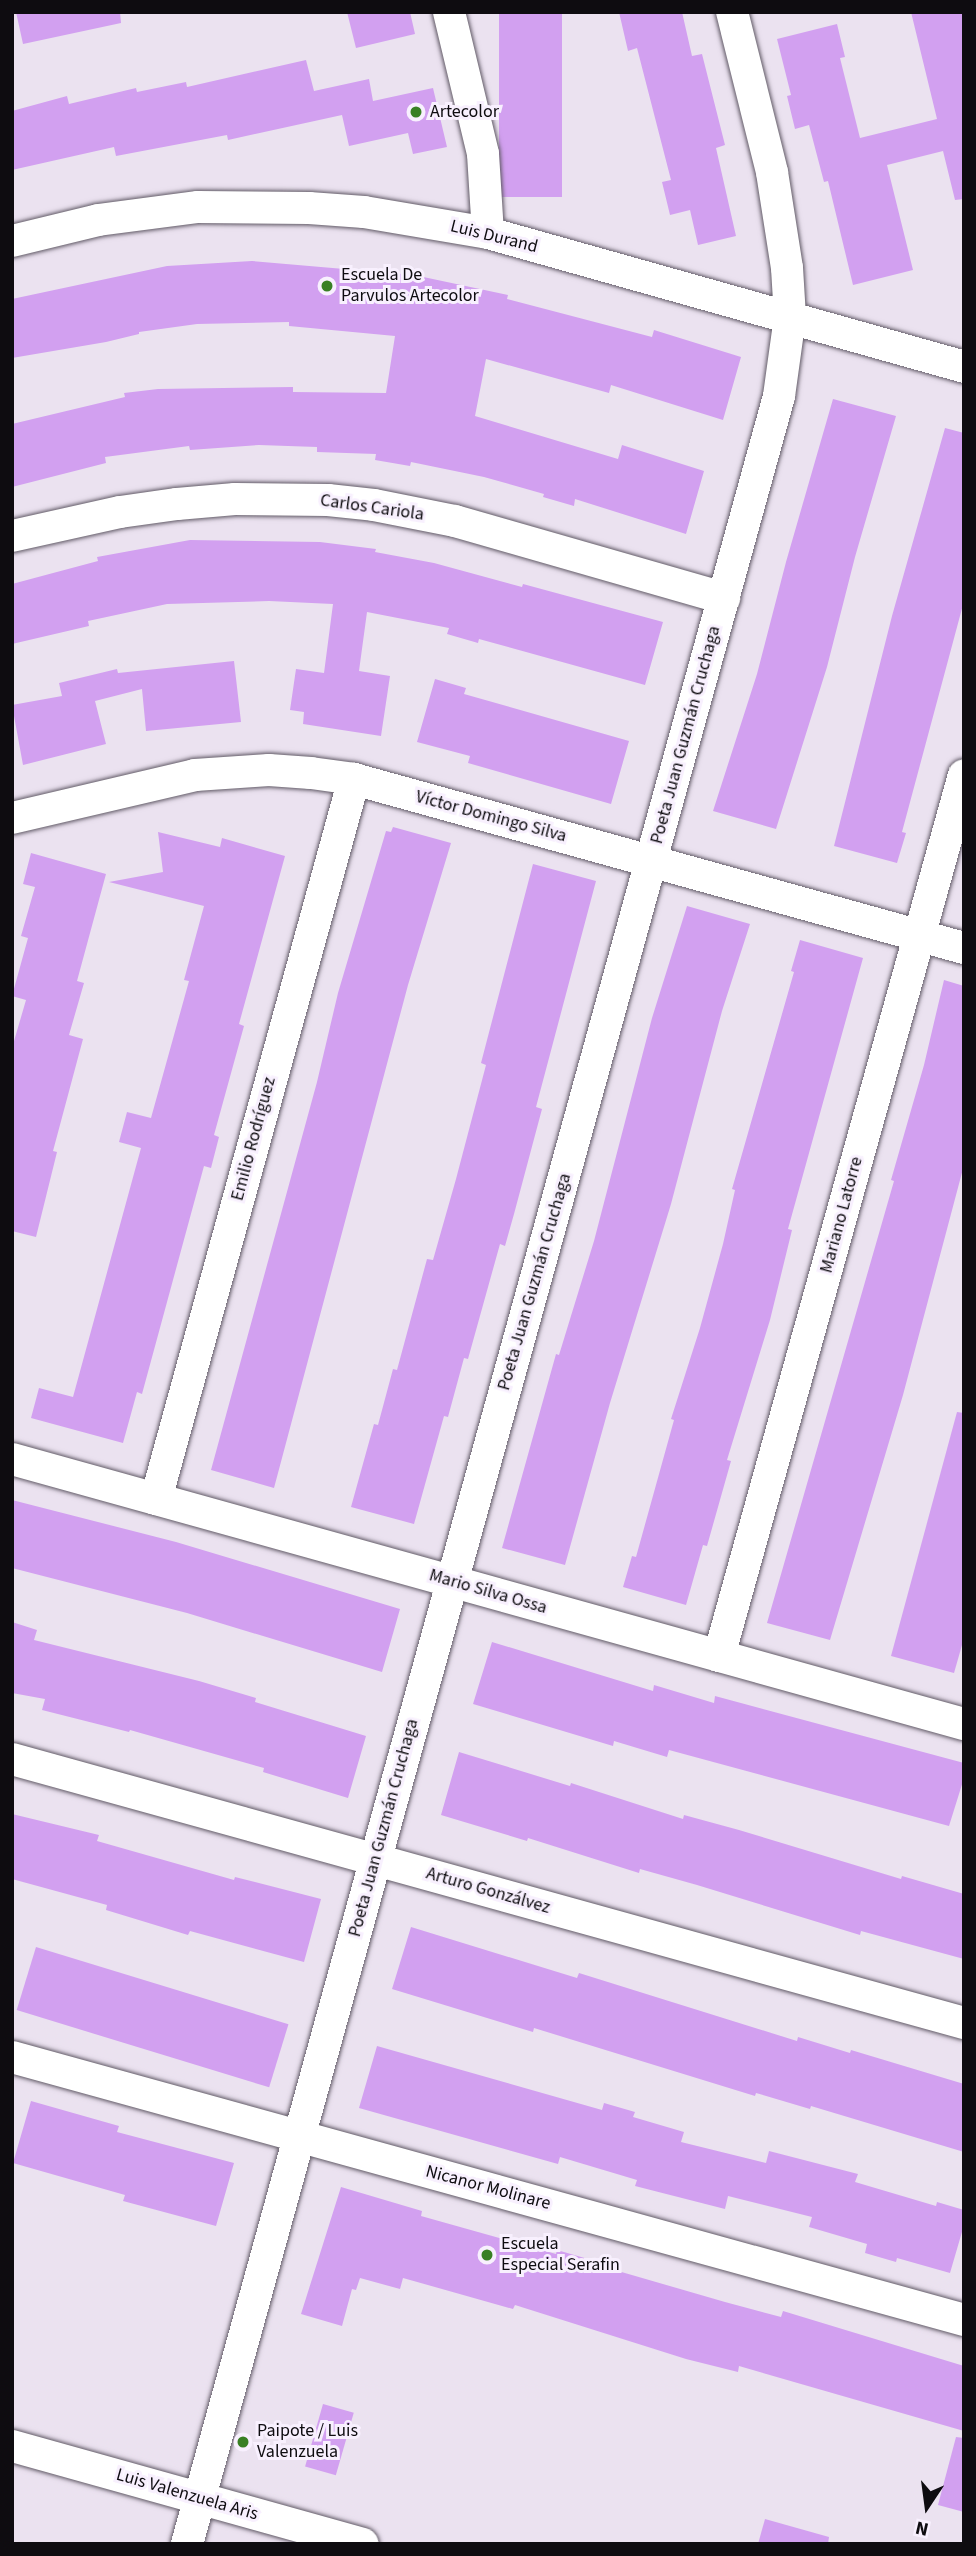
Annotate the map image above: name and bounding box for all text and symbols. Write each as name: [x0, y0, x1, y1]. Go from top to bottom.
place label: Artecolor: [430, 101, 499, 123]
marker: Artecolor: [408, 104, 424, 120]
street label: Luis Durand: [448, 216, 540, 258]
place label: Escuela De Parvulos Artecolor: [341, 265, 479, 308]
marker: Escuela De Parvulos Artecolor: [319, 278, 335, 294]
street label: Carlos Cariola: [319, 490, 425, 526]
street label: Poeta Juan Guzmán Cruchaga: [646, 624, 726, 846]
street label: Víctor Domingo Silva: [413, 786, 569, 848]
street label: Emilio Rodríguez: [227, 1075, 281, 1203]
street label: Mariano Latorre: [816, 1154, 868, 1276]
street label: Poeta Juan Guzmán Cruchaga: [494, 1171, 576, 1393]
street label: Mario Silva Ossa: [427, 1565, 549, 1619]
street label: Poeta Juan Guzmán Cruchaga: [344, 1717, 424, 1939]
street label: Arturo Gonzálvez: [424, 1863, 552, 1919]
street label: Nicanor Molinare: [423, 2161, 553, 2215]
place label: Escuela Especial Serafin: [501, 2234, 620, 2276]
marker: Escuela Especial Serafin: [479, 2247, 495, 2263]
place label: Paipote / Luis Valenzuela: [257, 2421, 358, 2464]
marker: Paipote / Luis Valenzuela: [235, 2434, 251, 2450]
street label: Luis Valenzuela Aris: [114, 2464, 260, 2526]
north arrow: [892, 2472, 962, 2542]
text: N: [913, 2513, 931, 2543]

